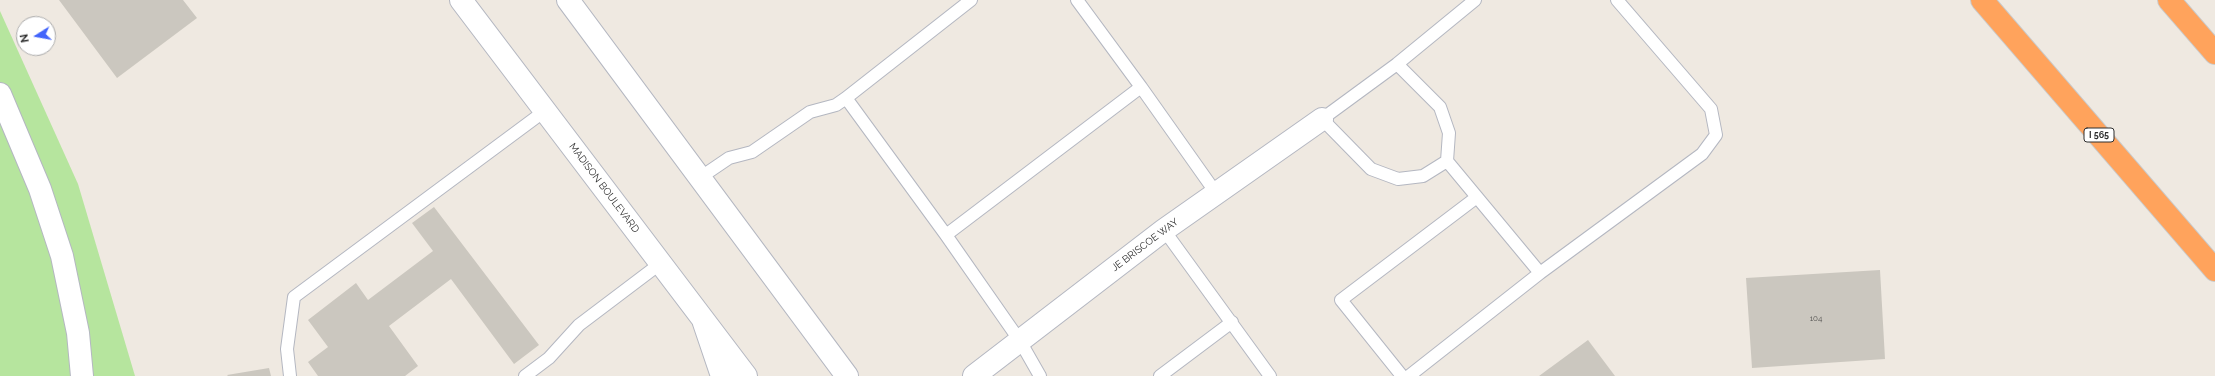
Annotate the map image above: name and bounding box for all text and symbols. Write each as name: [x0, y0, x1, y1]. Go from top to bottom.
north arrow: [16, 16, 56, 56]
text: N: [18, 33, 32, 44]
road number: I 565: [2084, 128, 2114, 142]
street label: MADISON BOULEVARD: [566, 141, 642, 235]
street label: JE BRISCOE WAY: [1109, 216, 1181, 274]
house number: 104: [1810, 314, 1822, 324]

